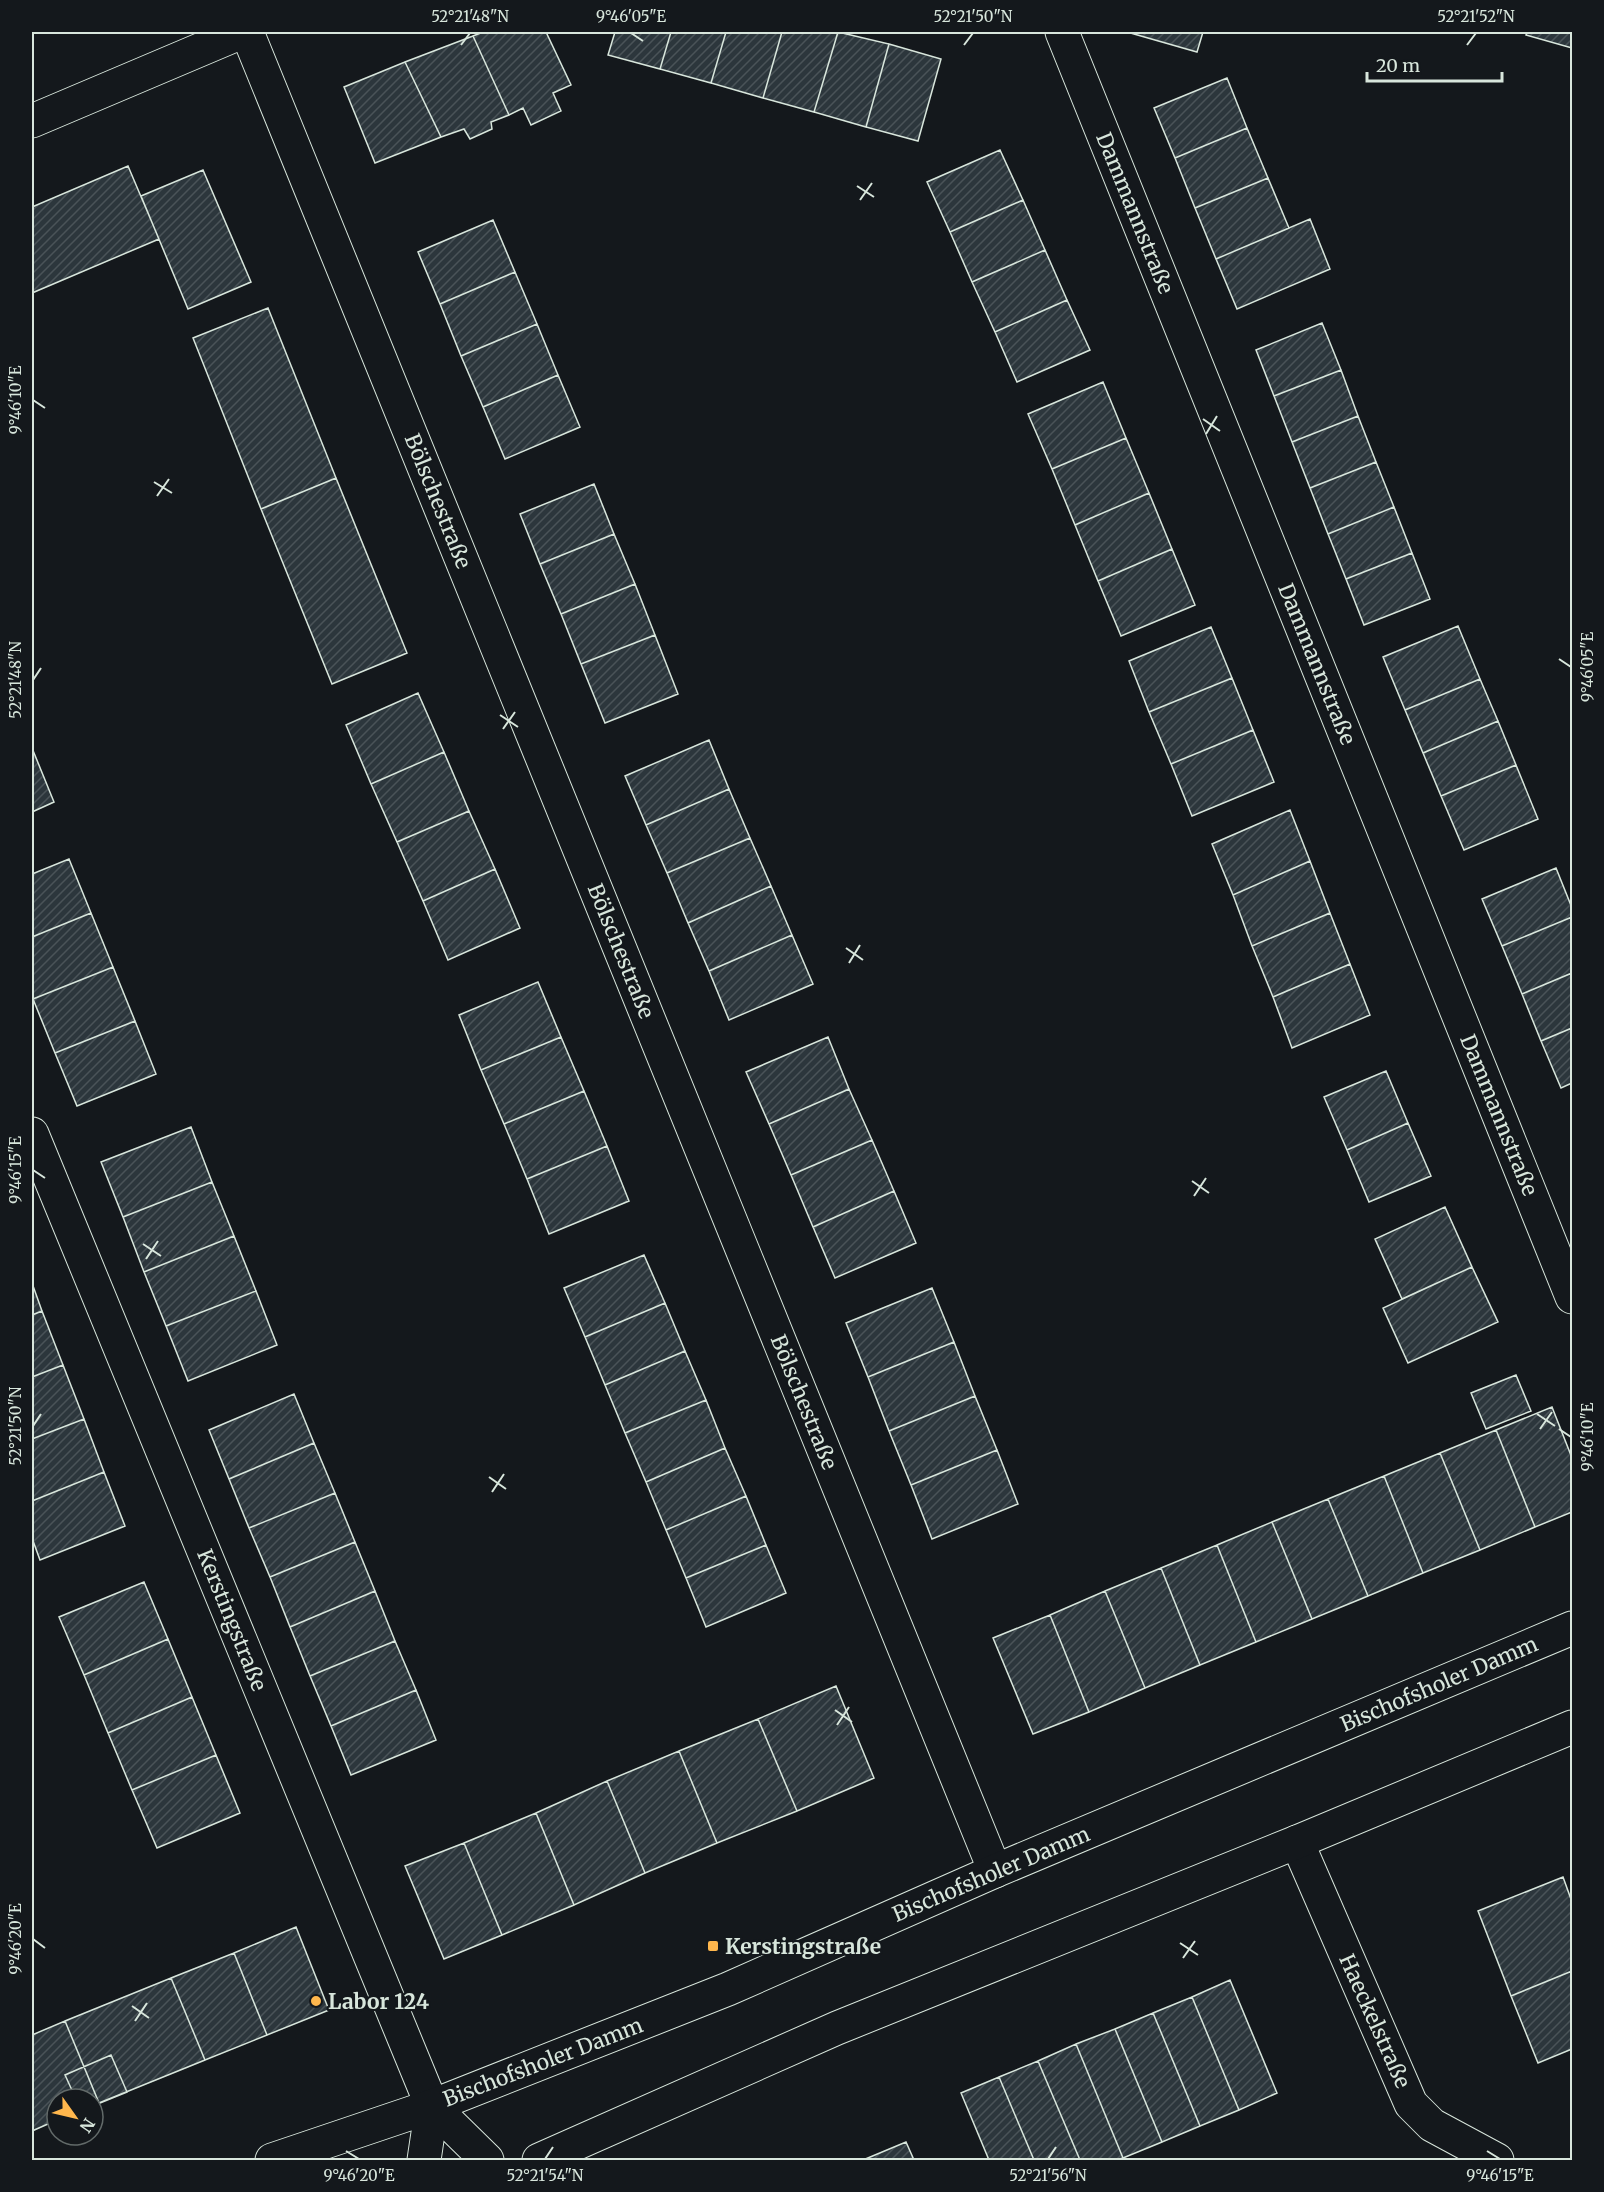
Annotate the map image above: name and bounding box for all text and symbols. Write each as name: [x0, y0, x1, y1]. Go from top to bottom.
text: 52°21'48"N: [431, 7, 509, 26]
text: 9°46'05"E: [596, 7, 666, 26]
text: 52°21'50"N: [934, 7, 1013, 26]
text: 52°21'52"N: [1437, 7, 1515, 26]
scale bar: [1367, 45, 1502, 83]
text: 20 m: [1376, 54, 1420, 77]
street label: Dammannstraße: [1090, 128, 1180, 298]
text: 9°46'10"E: [6, 365, 25, 434]
street label: Bölschestraße: [399, 430, 477, 572]
street label: Dammannstraße: [1272, 579, 1362, 749]
text: 9°46'05"E: [1578, 632, 1597, 702]
text: 52°21'48"N: [6, 641, 25, 719]
street label: Bölschestraße: [582, 880, 660, 1022]
street label: Dammannstraße: [1454, 1030, 1544, 1200]
text: 9°46'15"E: [6, 1136, 25, 1204]
street label: Bölschestraße: [765, 1331, 843, 1473]
text: 52°21'50"N: [6, 1386, 25, 1465]
text: 9°46'10"E: [1578, 1402, 1597, 1471]
street label: Kerstingstraße: [191, 1545, 273, 1695]
street label: Bischofsholer Damm: [1336, 1630, 1542, 1738]
street label: Bischofsholer Damm: [888, 1820, 1094, 1928]
text: 9°46'20"E: [6, 1903, 25, 1974]
place label: Kerstingstraße: [725, 1933, 881, 1960]
marker: Kerstingstraße: [706, 1939, 720, 1953]
street label: Haeckelstraße: [1333, 1950, 1417, 2092]
place label: Labor 124: [328, 1988, 429, 2015]
marker: Labor 124: [309, 1994, 323, 2008]
street label: Bischofsholer Damm: [439, 2011, 647, 2113]
north arrow: [45, 2087, 105, 2147]
text: N: [75, 2115, 99, 2137]
text: 9°46'20"E: [324, 2166, 395, 2185]
text: 52°21'54"N: [507, 2166, 584, 2185]
text: 52°21'56"N: [1009, 2166, 1087, 2185]
text: 9°46'15"E: [1466, 2166, 1534, 2185]

